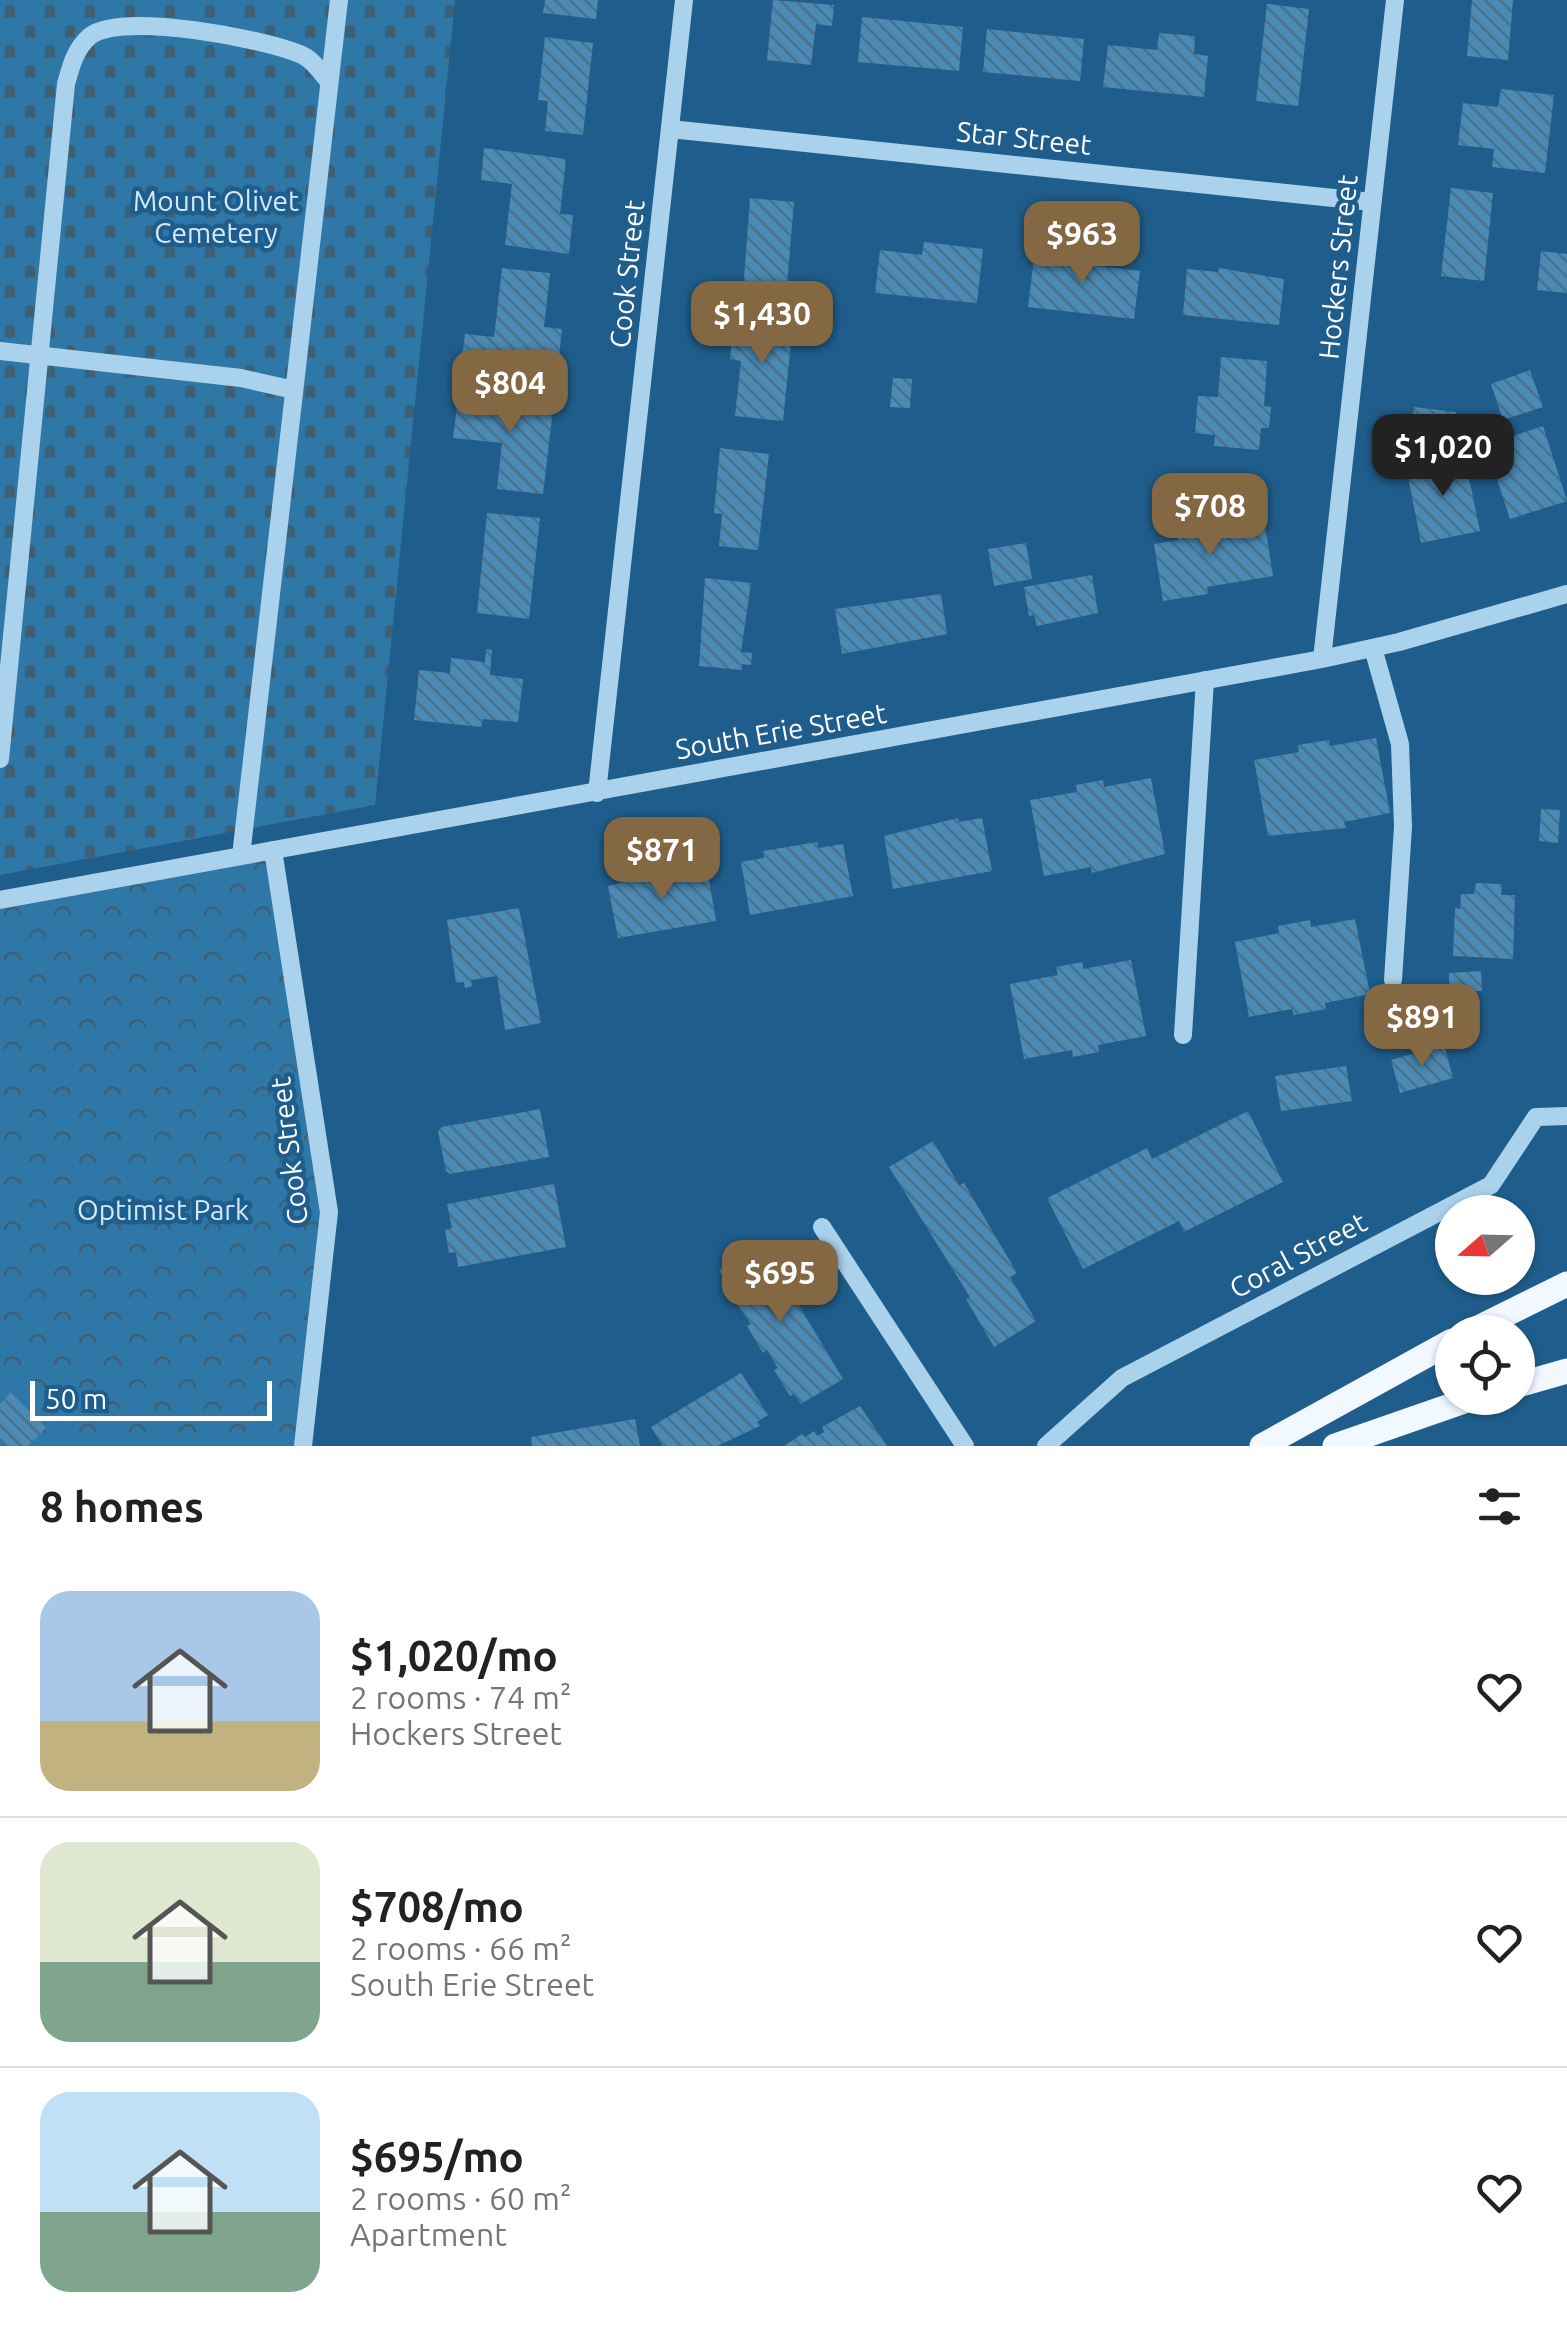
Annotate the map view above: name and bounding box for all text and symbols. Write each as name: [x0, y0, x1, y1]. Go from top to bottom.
street label: Star Street: [955, 115, 1093, 160]
street label: Hockers Street: [1312, 173, 1363, 361]
park label: Mount Olivet Cemetery: [133, 185, 299, 248]
street label: Cook Street: [603, 198, 650, 349]
pin: $963: [1023, 201, 1141, 286]
text: $963: [1046, 215, 1118, 251]
pin: $1,430: [681, 281, 843, 366]
text: $1,430: [713, 295, 811, 331]
pin: $804: [451, 350, 569, 435]
text: $804: [474, 364, 546, 400]
pin: $1,020: [1362, 414, 1524, 499]
text: $1,020: [1394, 428, 1492, 464]
pin: $708: [1151, 473, 1269, 558]
text: $708: [1174, 487, 1246, 523]
street label: South Erie Street: [673, 697, 889, 764]
pin: $871: [603, 817, 721, 902]
text: $871: [626, 831, 698, 867]
pin: $891: [1363, 984, 1481, 1069]
text: $891: [1386, 998, 1458, 1034]
street label: Cook Street: [264, 1075, 313, 1227]
park label: Optimist Park: [77, 1194, 249, 1225]
north arrow: [1435, 1195, 1535, 1295]
map controls: [1435, 1195, 1535, 1415]
street label: Coral Street: [1224, 1206, 1371, 1304]
pin: $695: [721, 1240, 839, 1325]
text: $695: [744, 1254, 816, 1290]
button: locate: [1435, 1315, 1535, 1415]
scale bar: [30, 1376, 272, 1420]
text: 50 m: [45, 1383, 107, 1414]
icon: filters: [1472, 1479, 1527, 1534]
text: 8 homes: [40, 1483, 204, 1530]
icon: home: [120, 1631, 240, 1751]
text: $1,020/mo: [350, 1632, 558, 1679]
icon: heart: [1472, 1664, 1527, 1719]
text: 2 rooms · 74 m²: [350, 1679, 571, 1715]
text: Hockers Street: [350, 1715, 562, 1751]
icon: home: [120, 1882, 240, 2002]
text: $708/mo: [350, 1883, 524, 1930]
icon: heart: [1472, 1915, 1527, 1970]
text: 2 rooms · 66 m²: [350, 1930, 571, 1966]
text: South Erie Street: [350, 1966, 594, 2002]
icon: home: [120, 2132, 240, 2252]
text: $695/mo: [350, 2133, 524, 2180]
icon: heart: [1472, 2165, 1527, 2220]
text: 2 rooms · 60 m²: [350, 2180, 571, 2216]
text: Apartment: [350, 2216, 507, 2252]

